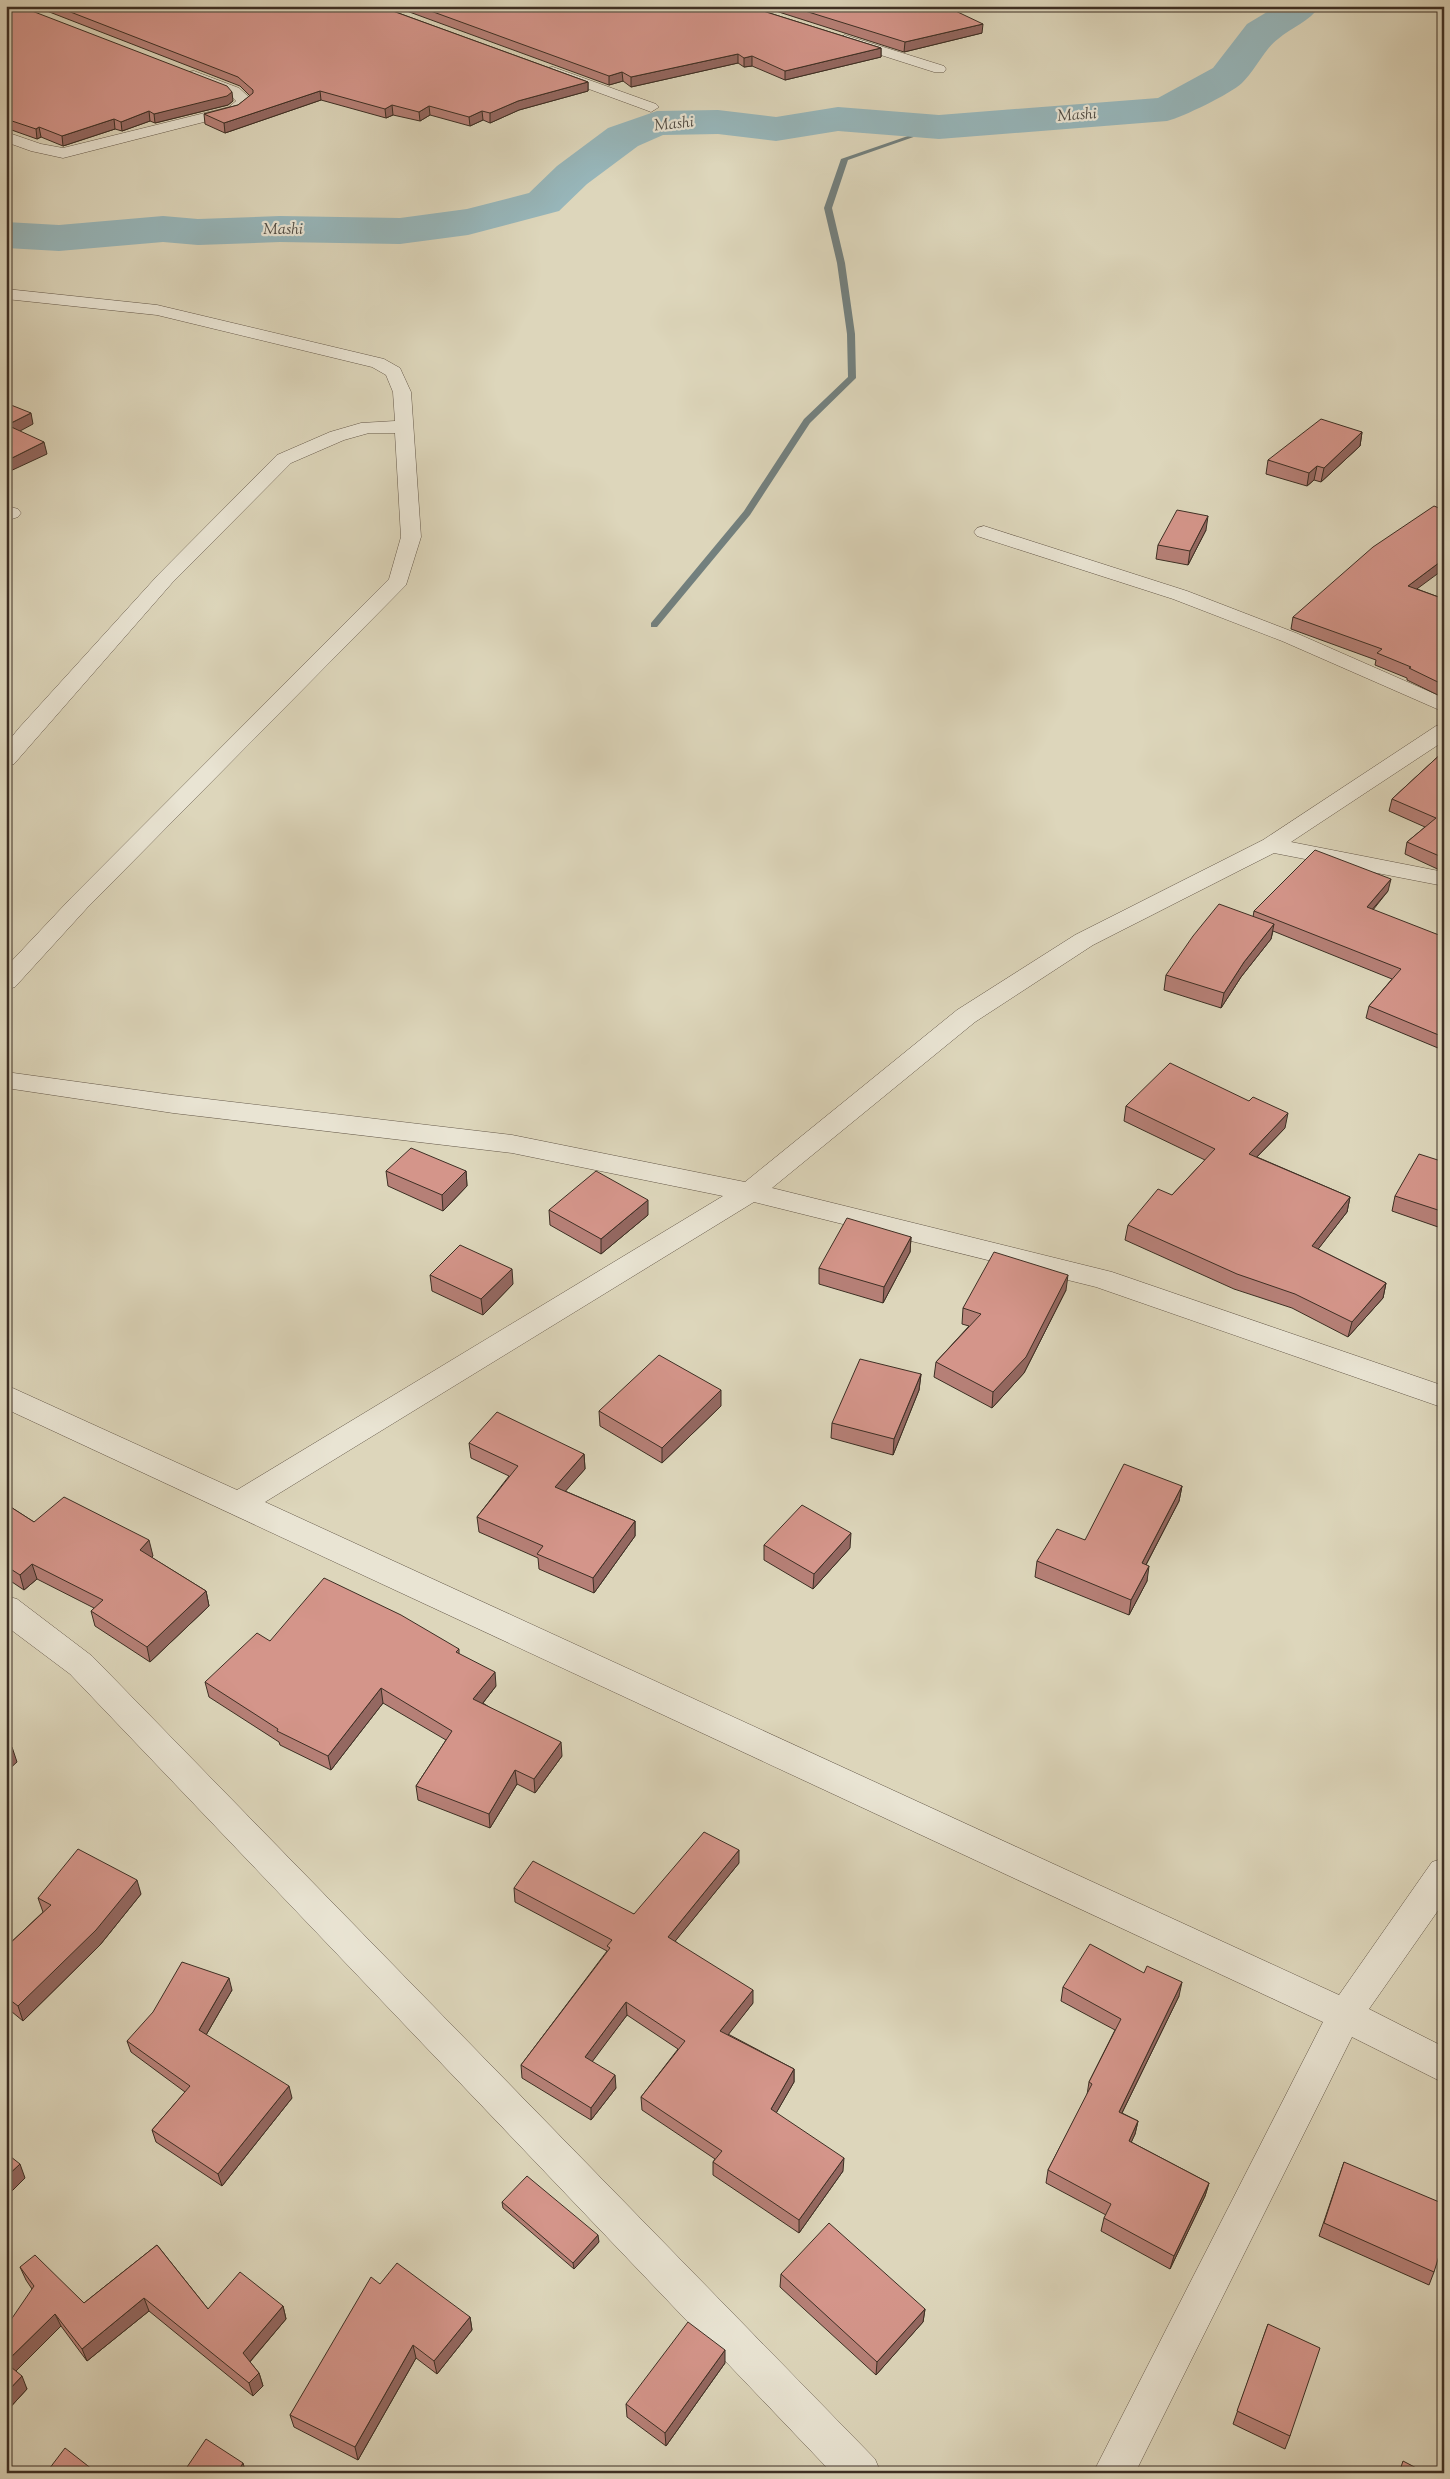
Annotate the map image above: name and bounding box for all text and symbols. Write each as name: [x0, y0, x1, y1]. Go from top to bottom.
water label: Mashi: [1056, 103, 1098, 129]
water label: Mashi: [653, 111, 695, 139]
water label: Mashi: [263, 219, 303, 242]

